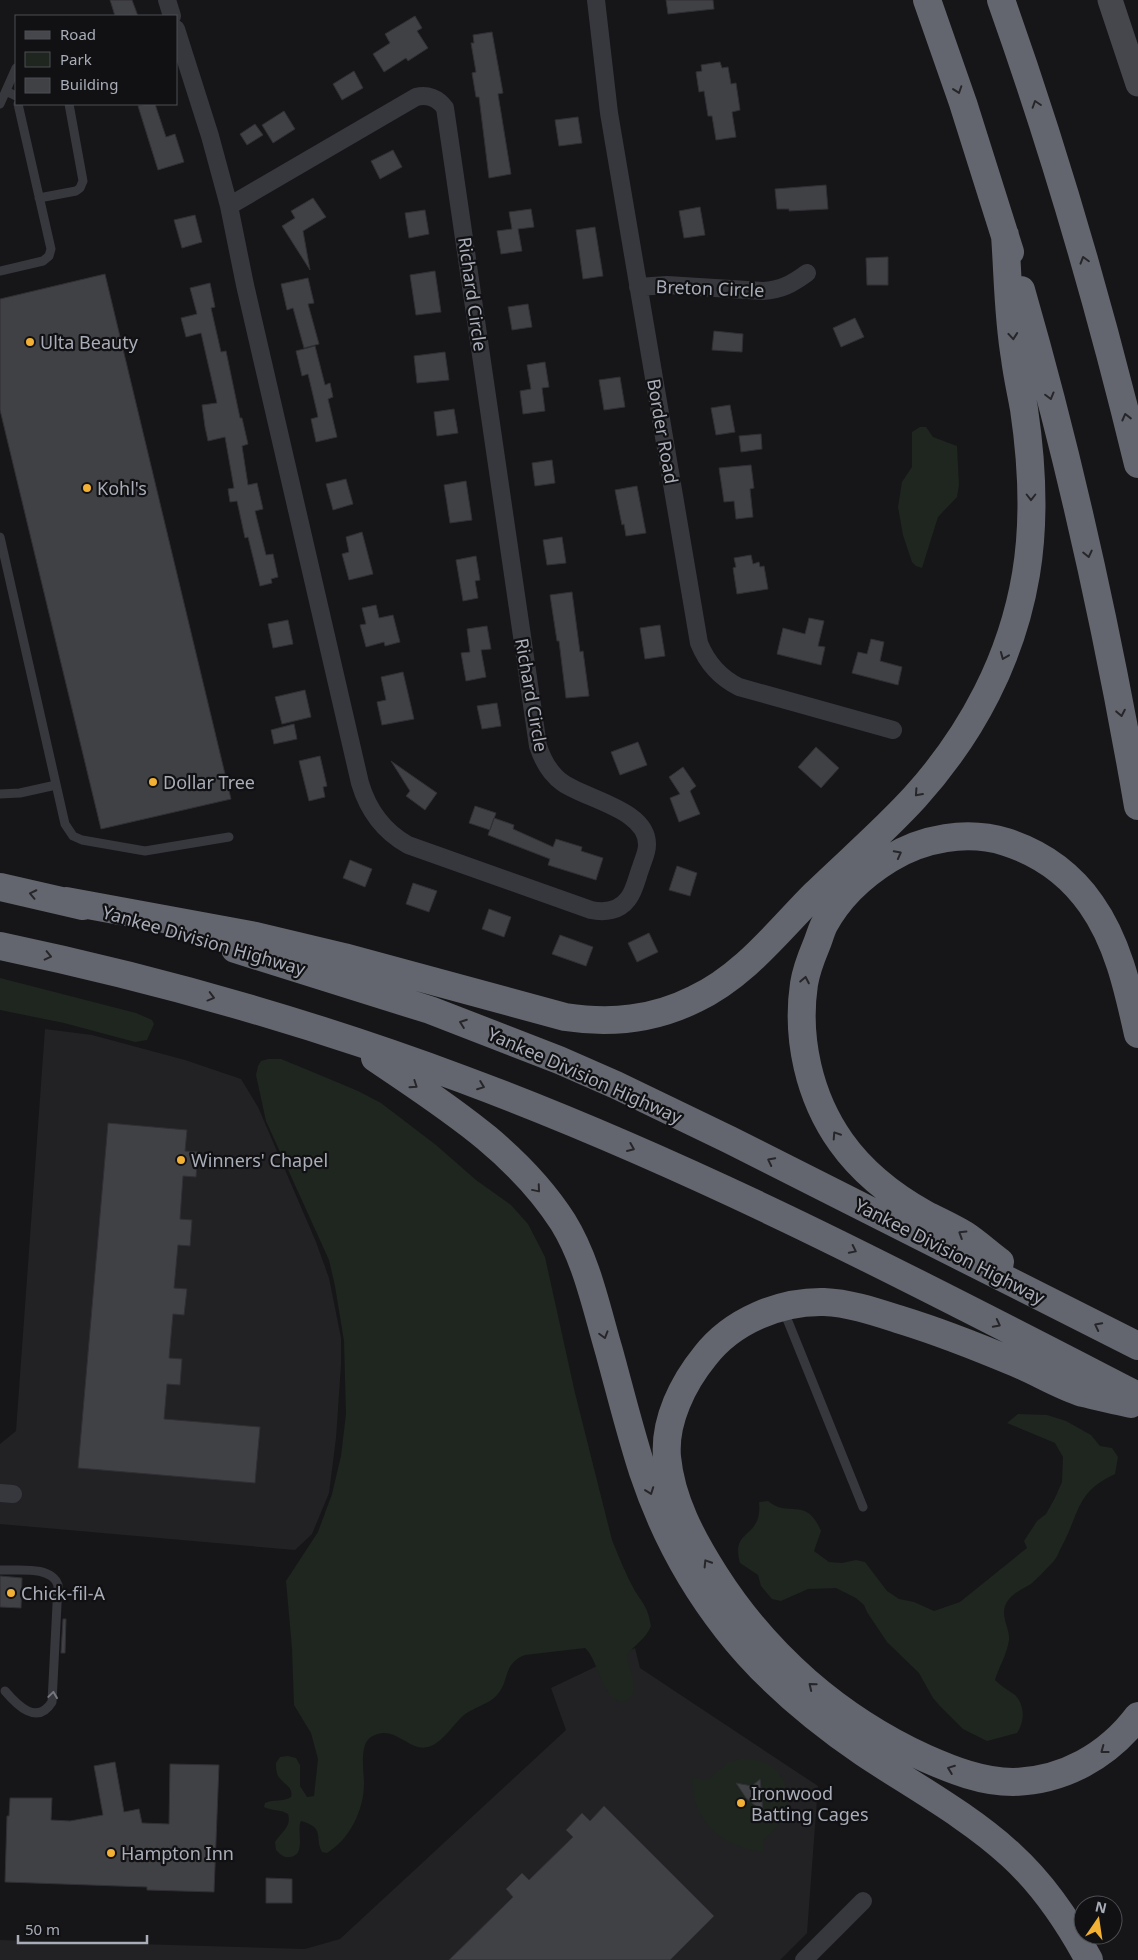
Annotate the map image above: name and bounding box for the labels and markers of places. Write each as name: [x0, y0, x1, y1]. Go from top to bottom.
place label: Ulta Beauty: [40, 330, 139, 354]
marker: Ulta Beauty: [24, 336, 36, 348]
place label: Kohl's: [97, 476, 147, 500]
marker: Kohl's: [81, 482, 93, 494]
place label: Dollar Tree: [163, 770, 255, 794]
marker: Dollar Tree: [147, 776, 159, 788]
place label: Winners' Chapel: [191, 1148, 328, 1172]
marker: Winners' Chapel: [175, 1154, 187, 1166]
place label: Chick-fil-A: [21, 1581, 105, 1605]
marker: Chick-fil-A: [5, 1587, 17, 1599]
place label: Ironwood Batting Cages: [751, 1781, 869, 1826]
marker: Ironwood Batting Cages: [735, 1797, 747, 1809]
place label: Hampton Inn: [121, 1841, 234, 1865]
marker: Hampton Inn: [105, 1847, 117, 1859]

